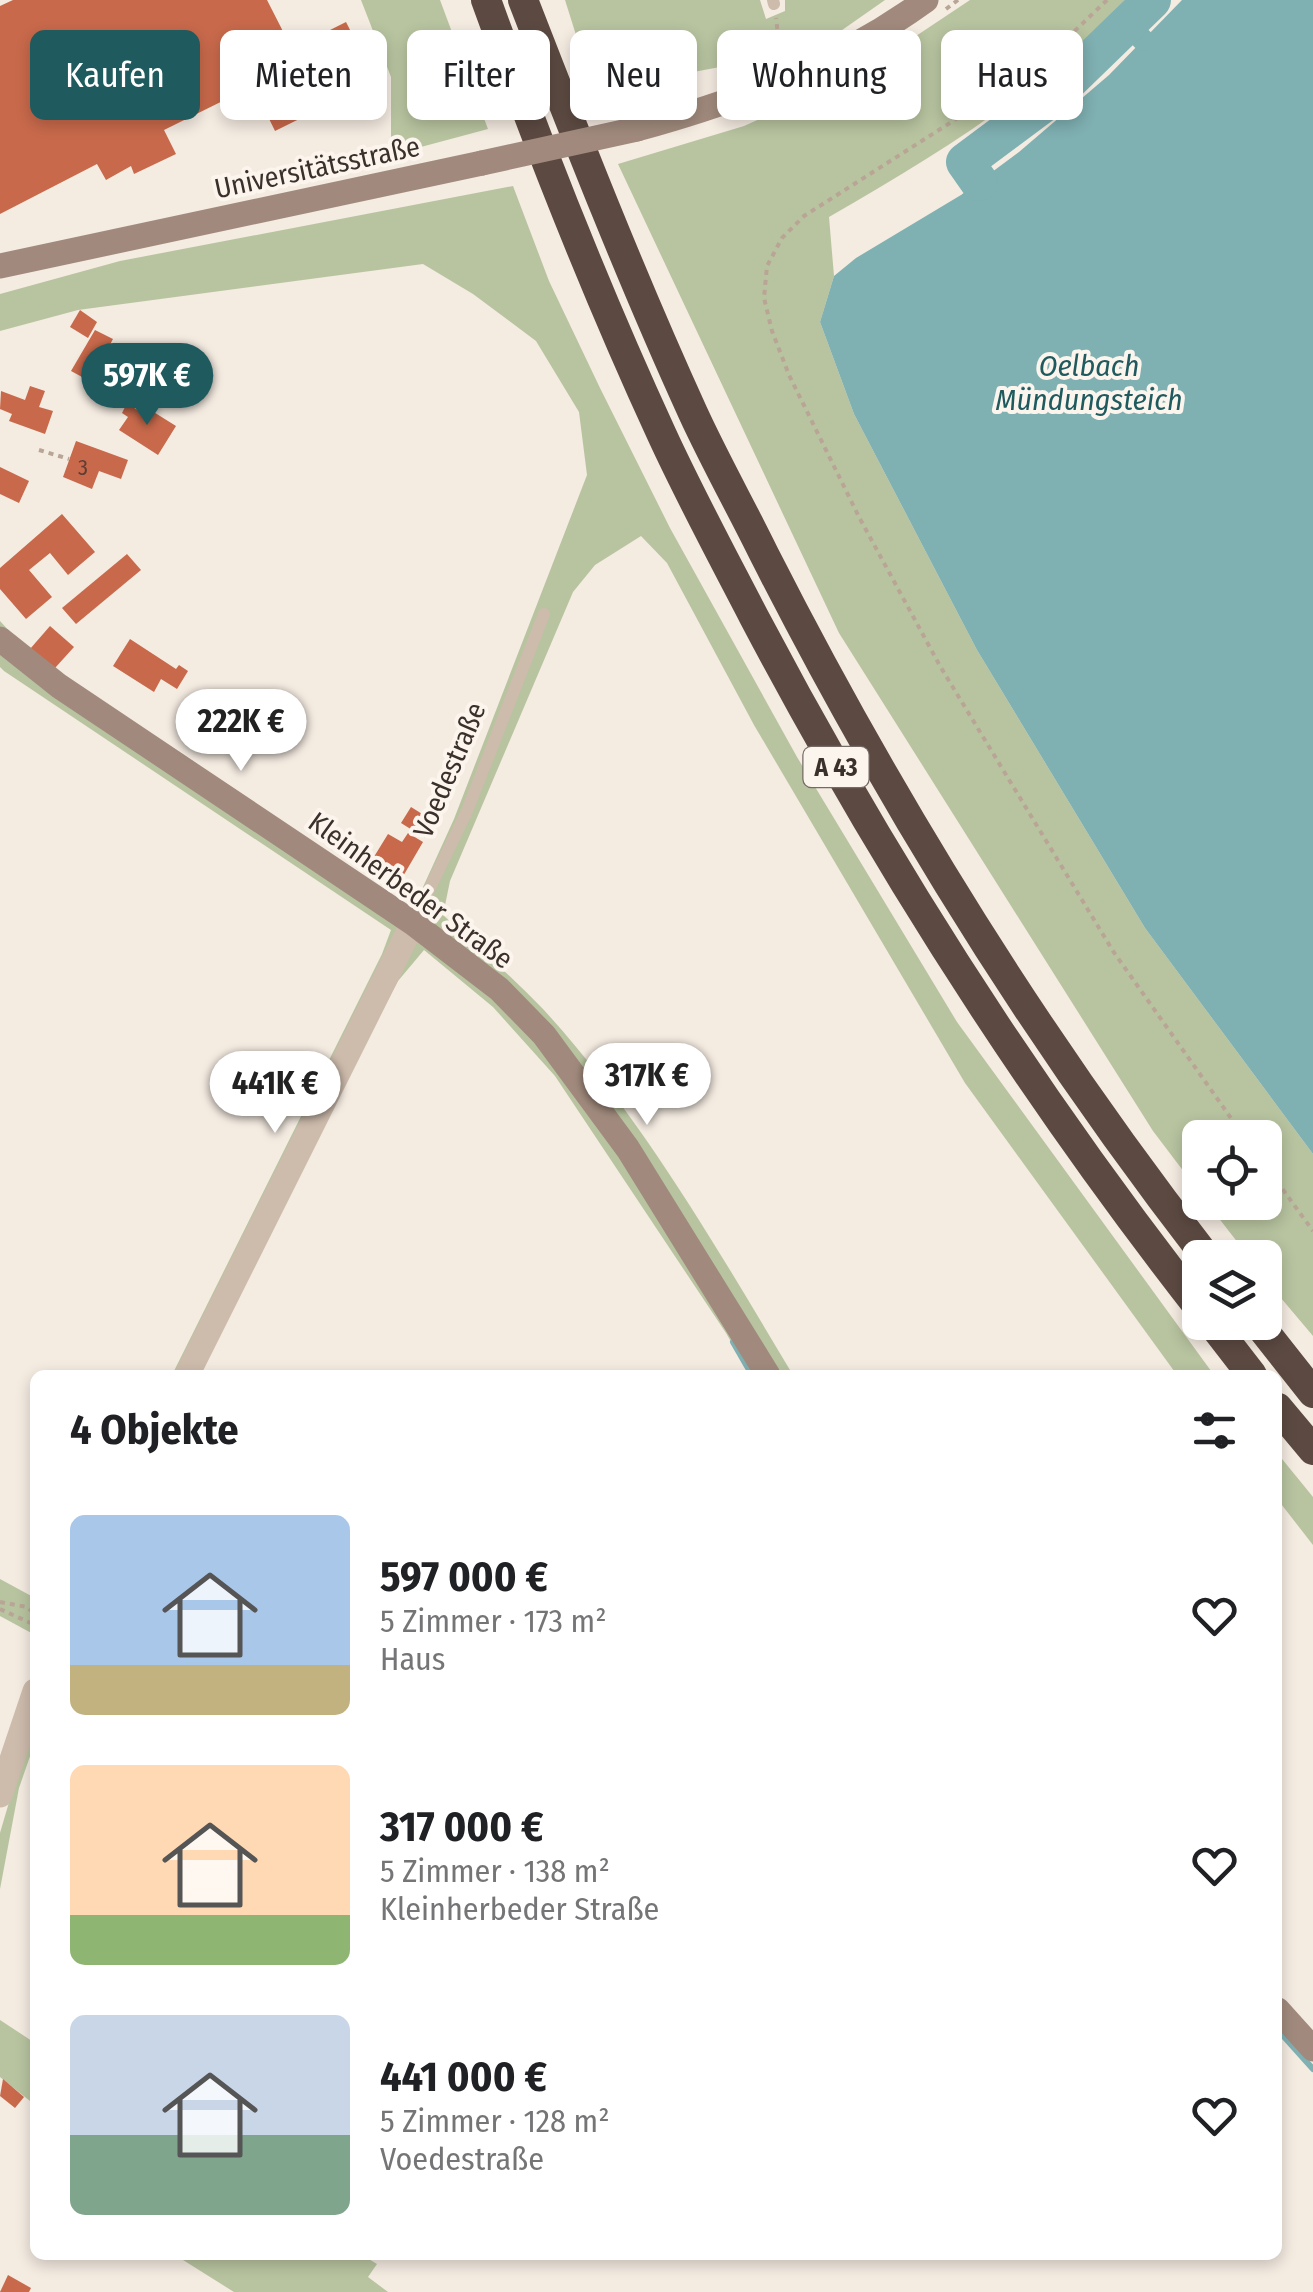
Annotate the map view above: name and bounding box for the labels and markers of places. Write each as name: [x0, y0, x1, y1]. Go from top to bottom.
pin: 597K €: [66, 343, 228, 428]
pin: 222K €: [160, 689, 322, 774]
pin: 317K €: [566, 1043, 728, 1128]
pin: 441K €: [194, 1051, 356, 1136]

